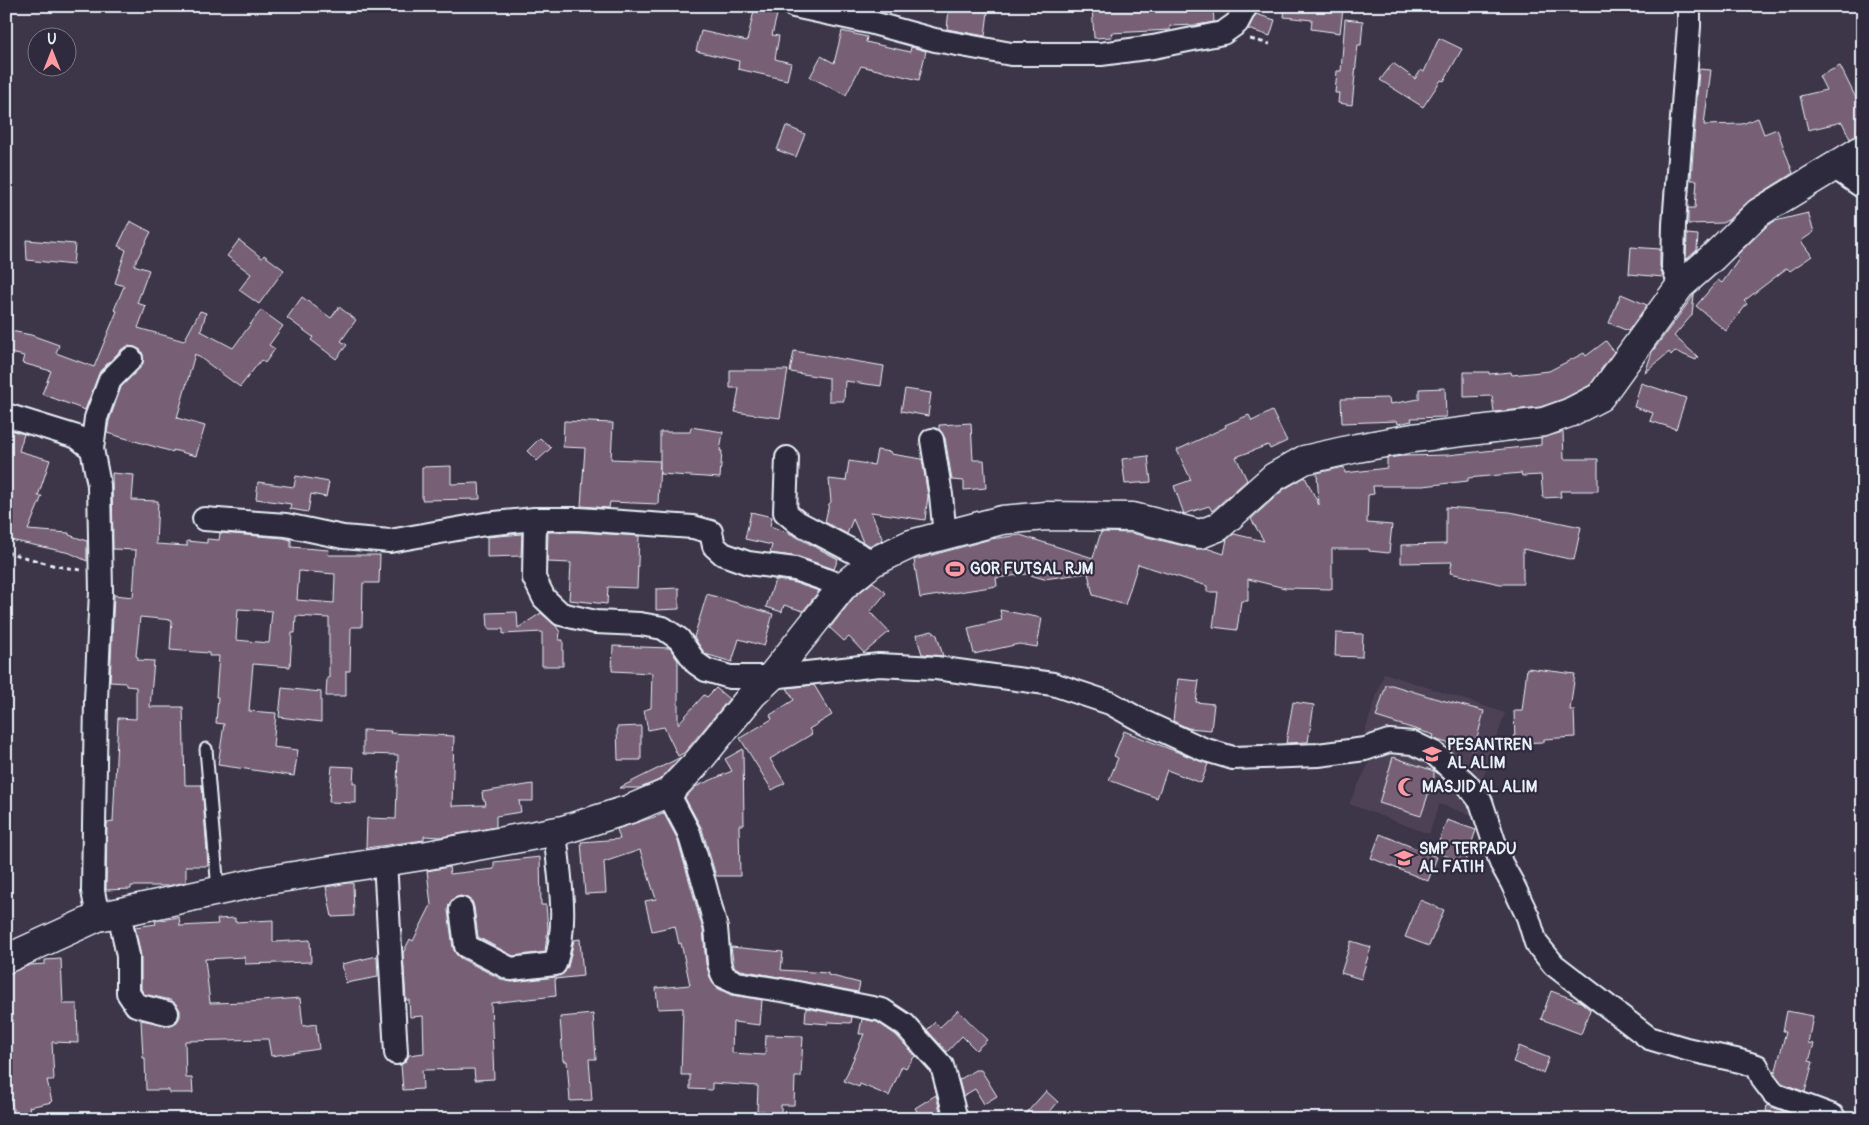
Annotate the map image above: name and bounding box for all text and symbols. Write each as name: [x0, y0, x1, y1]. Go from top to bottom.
north arrow: [28, 28, 78, 78]
text: U: [47, 31, 57, 48]
sports icon: GOR FUTSAL RJM: [944, 558, 966, 580]
place label: GOR FUTSAL RJM: [970, 559, 1094, 579]
place label: PESANTREN AL ALIM: [1447, 735, 1532, 773]
school or university icon: PESANTREN AL ALIM: [1421, 743, 1443, 765]
mosque icon: MASJID AL ALIM: [1396, 776, 1418, 798]
place label: MASJID AL ALIM: [1422, 777, 1538, 797]
place label: SMP TERPADU AL FATIH: [1419, 839, 1517, 877]
school or university icon: SMP TERPADU AL FATIH: [1393, 847, 1415, 869]

